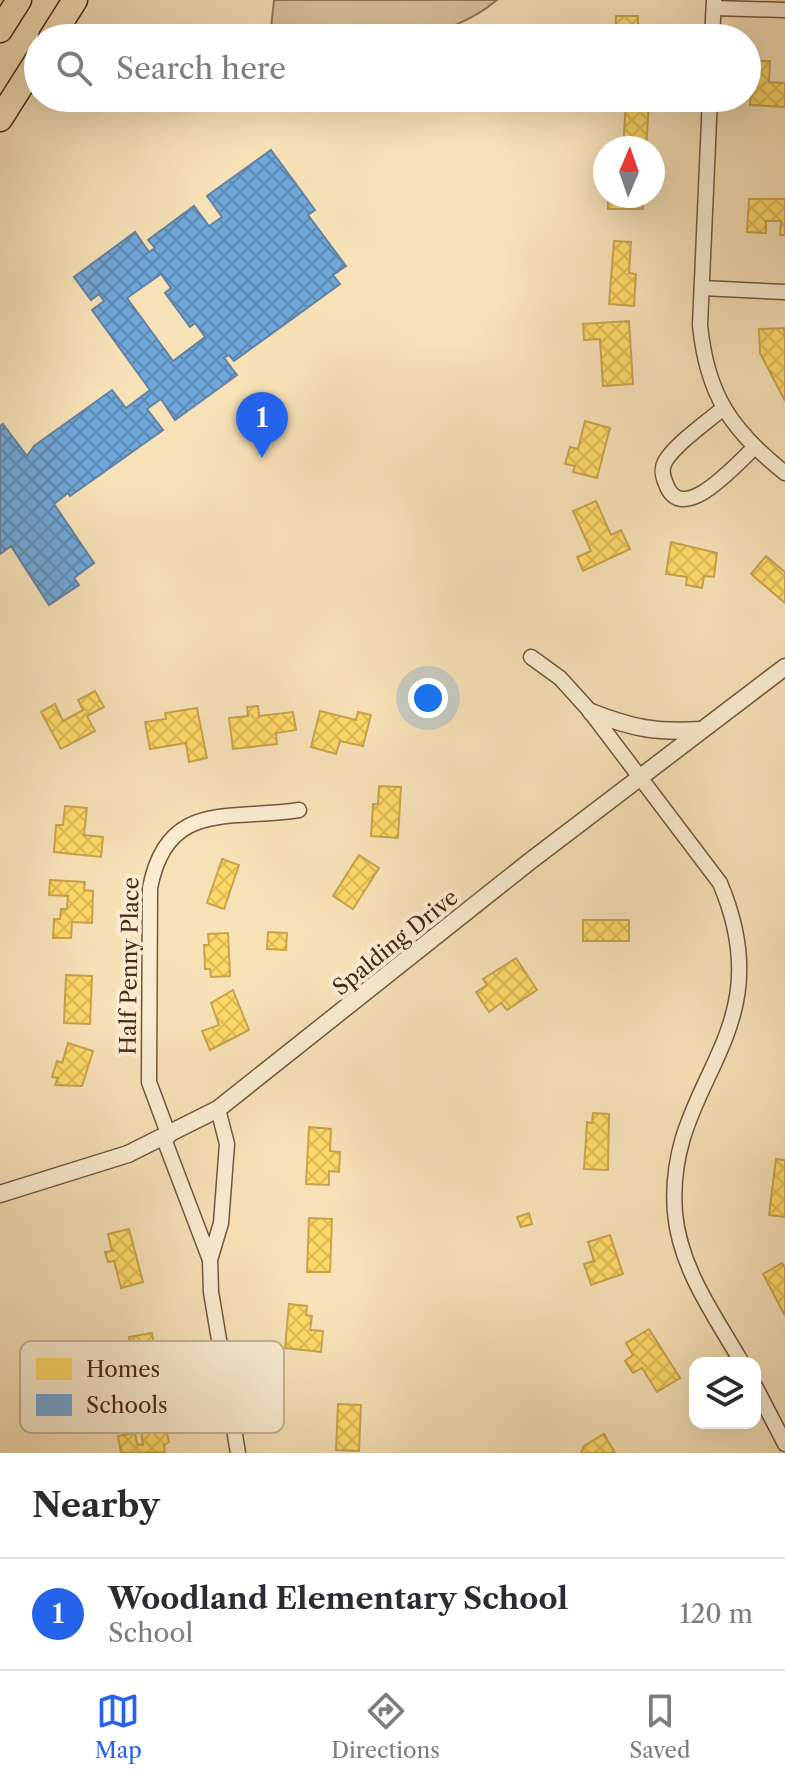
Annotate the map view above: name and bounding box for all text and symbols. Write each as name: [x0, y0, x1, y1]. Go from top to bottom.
search box: [24, 24, 761, 112]
icon: search: [52, 46, 96, 90]
text: Search here: [116, 50, 286, 87]
north arrow: [593, 136, 665, 208]
pin: 1: [236, 392, 288, 458]
your location: [408, 678, 448, 718]
street label: Half Penny Place: [114, 877, 145, 1055]
street label: Spalding Drive: [327, 884, 463, 1001]
legend: [20, 1341, 284, 1433]
text: Homes: [86, 1356, 160, 1383]
map controls: [689, 1357, 761, 1429]
button: layers: [689, 1357, 761, 1429]
text: Schools: [86, 1392, 168, 1419]
text: Nearby: [32, 1484, 160, 1526]
text: Woodland Elementary School: [108, 1580, 568, 1617]
text: 1: [52, 1598, 64, 1630]
text: 120 m: [679, 1598, 753, 1630]
text: School: [108, 1617, 193, 1649]
tab: Map: [95, 1689, 142, 1764]
tab: Directions: [331, 1689, 440, 1764]
tab: Saved: [629, 1689, 690, 1764]

